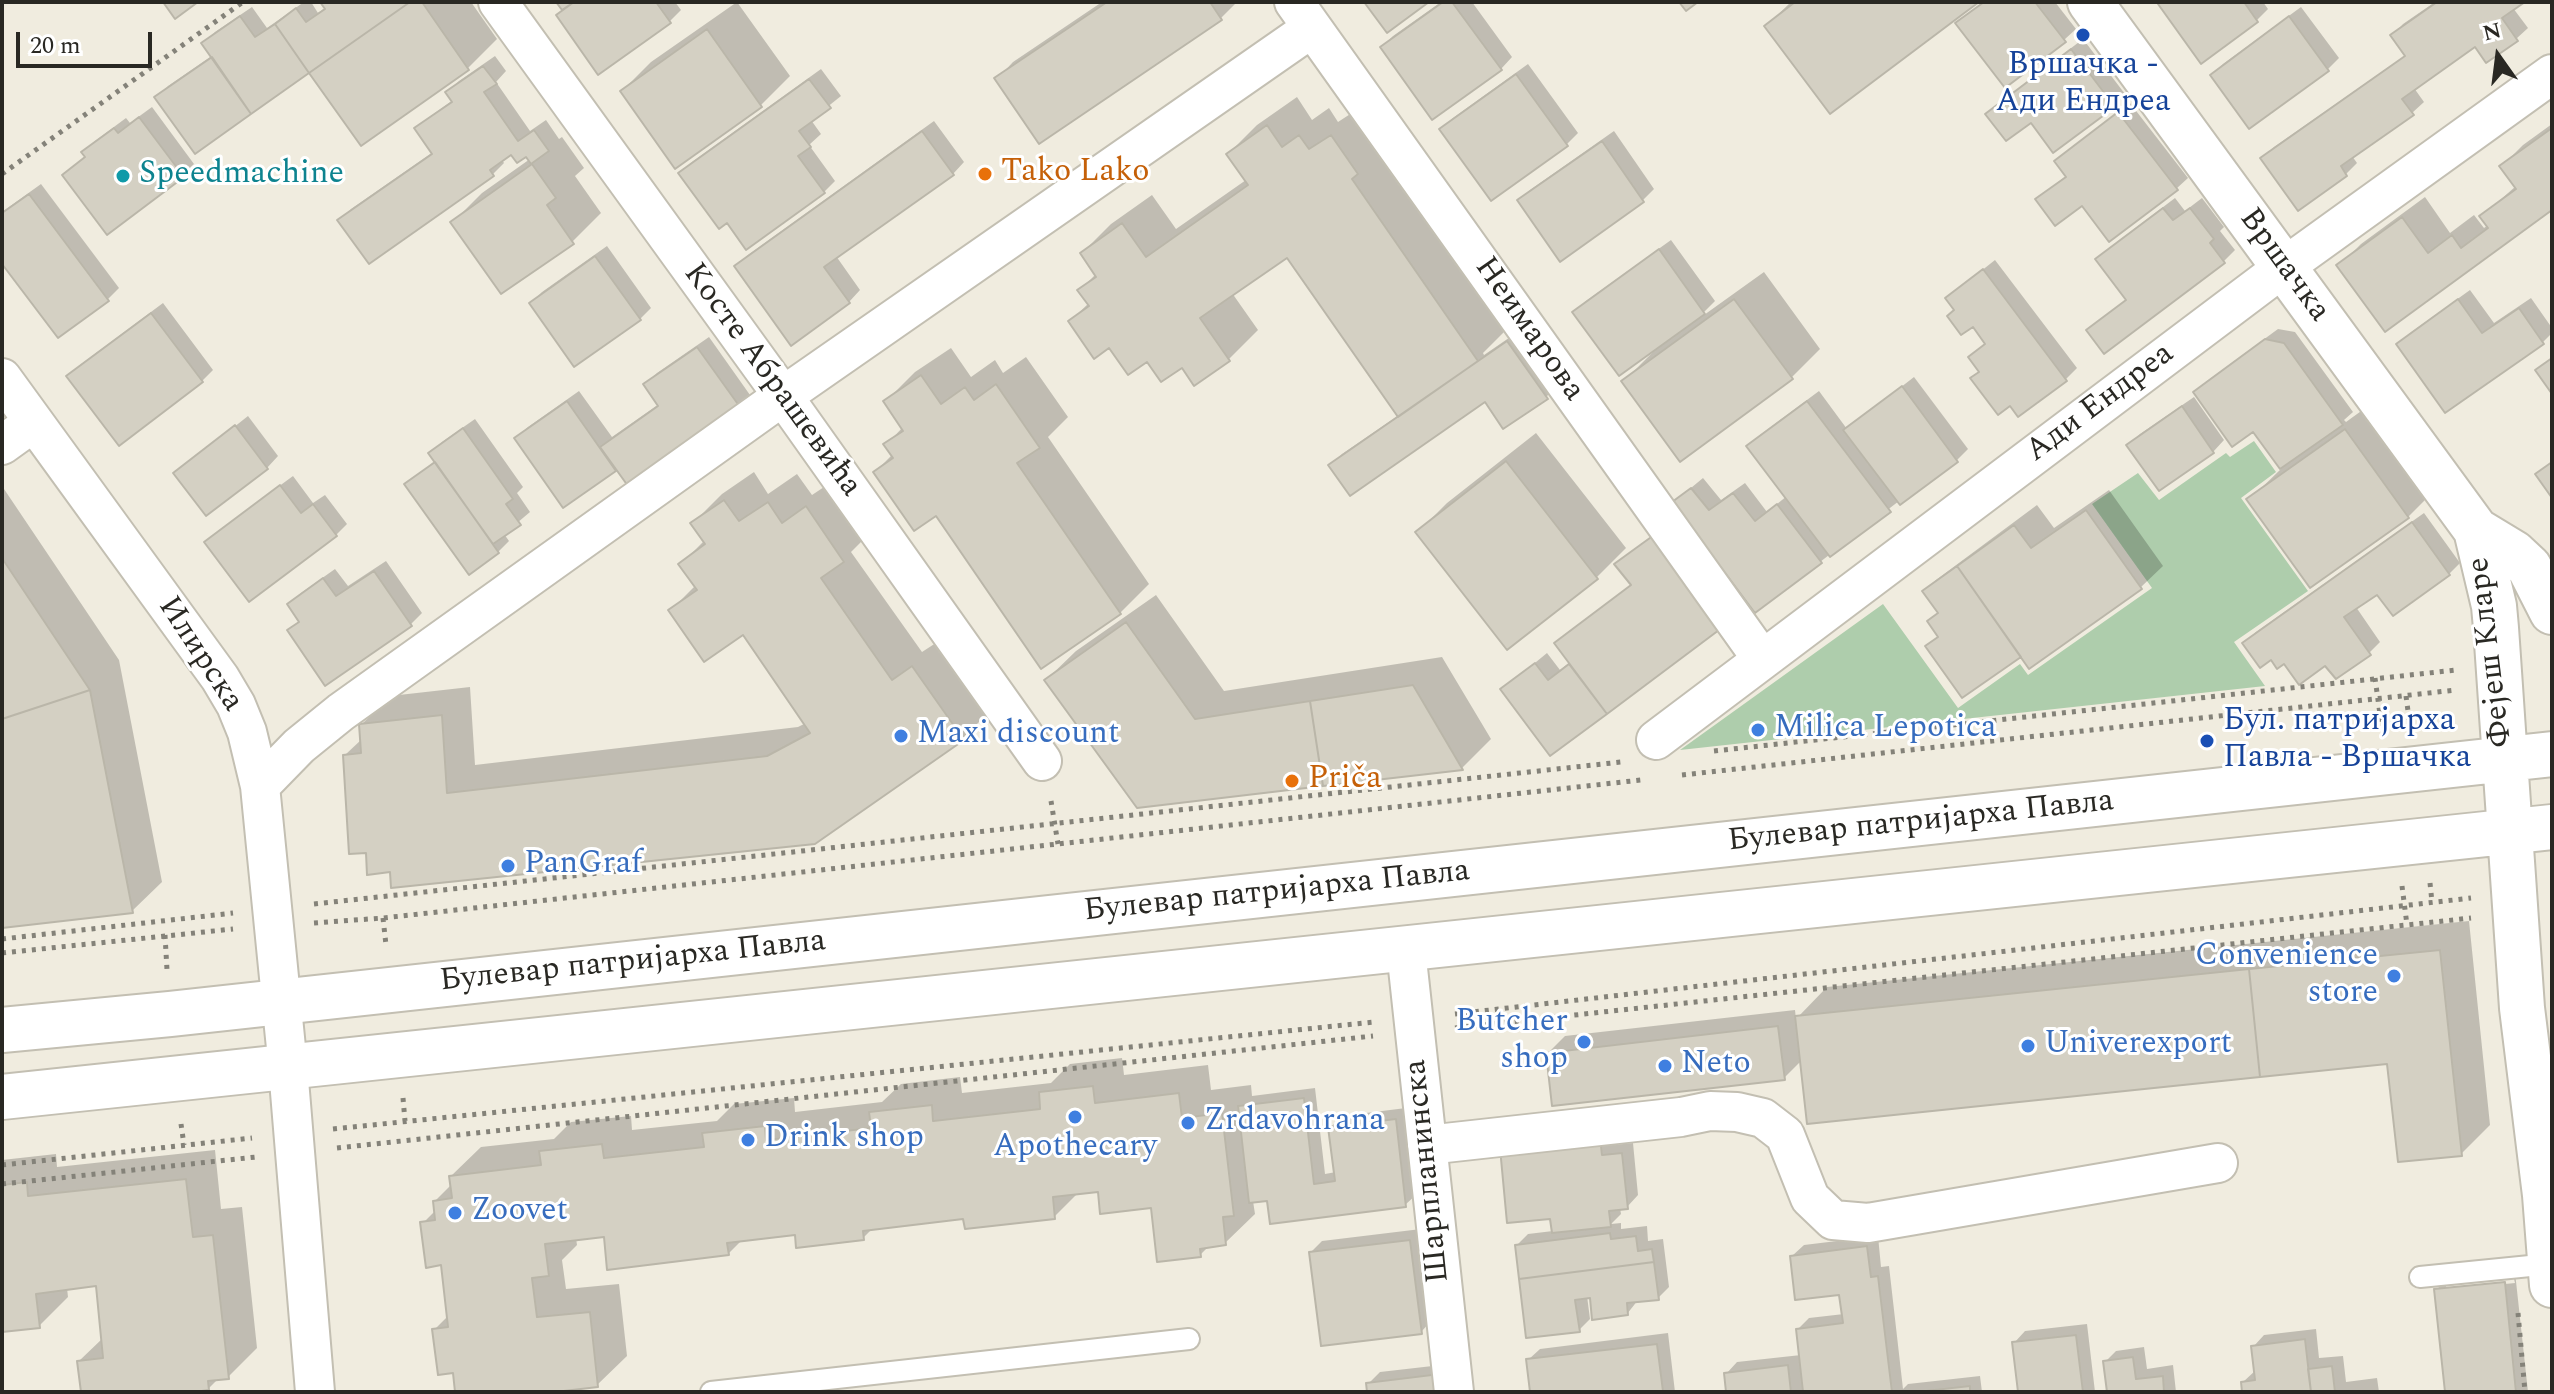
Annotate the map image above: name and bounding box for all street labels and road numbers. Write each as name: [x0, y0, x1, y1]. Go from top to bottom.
street label: Вршачка: [2229, 202, 2337, 330]
street label: Неимарова: [1464, 251, 1592, 409]
street label: Косте Абрашевића: [673, 257, 869, 505]
street label: Ади Ендреа: [2020, 336, 2182, 472]
street label: Фејеш Кларе: [2461, 555, 2523, 749]
street label: Илирска: [148, 590, 250, 720]
street label: Булевар патријарха Павла: [1726, 784, 2116, 862]
street label: Булевар патријарха Павла: [1082, 854, 1472, 932]
street label: Булевар патријарха Павла: [438, 924, 828, 1002]
street label: Шарпланинска: [1398, 1057, 1460, 1285]

